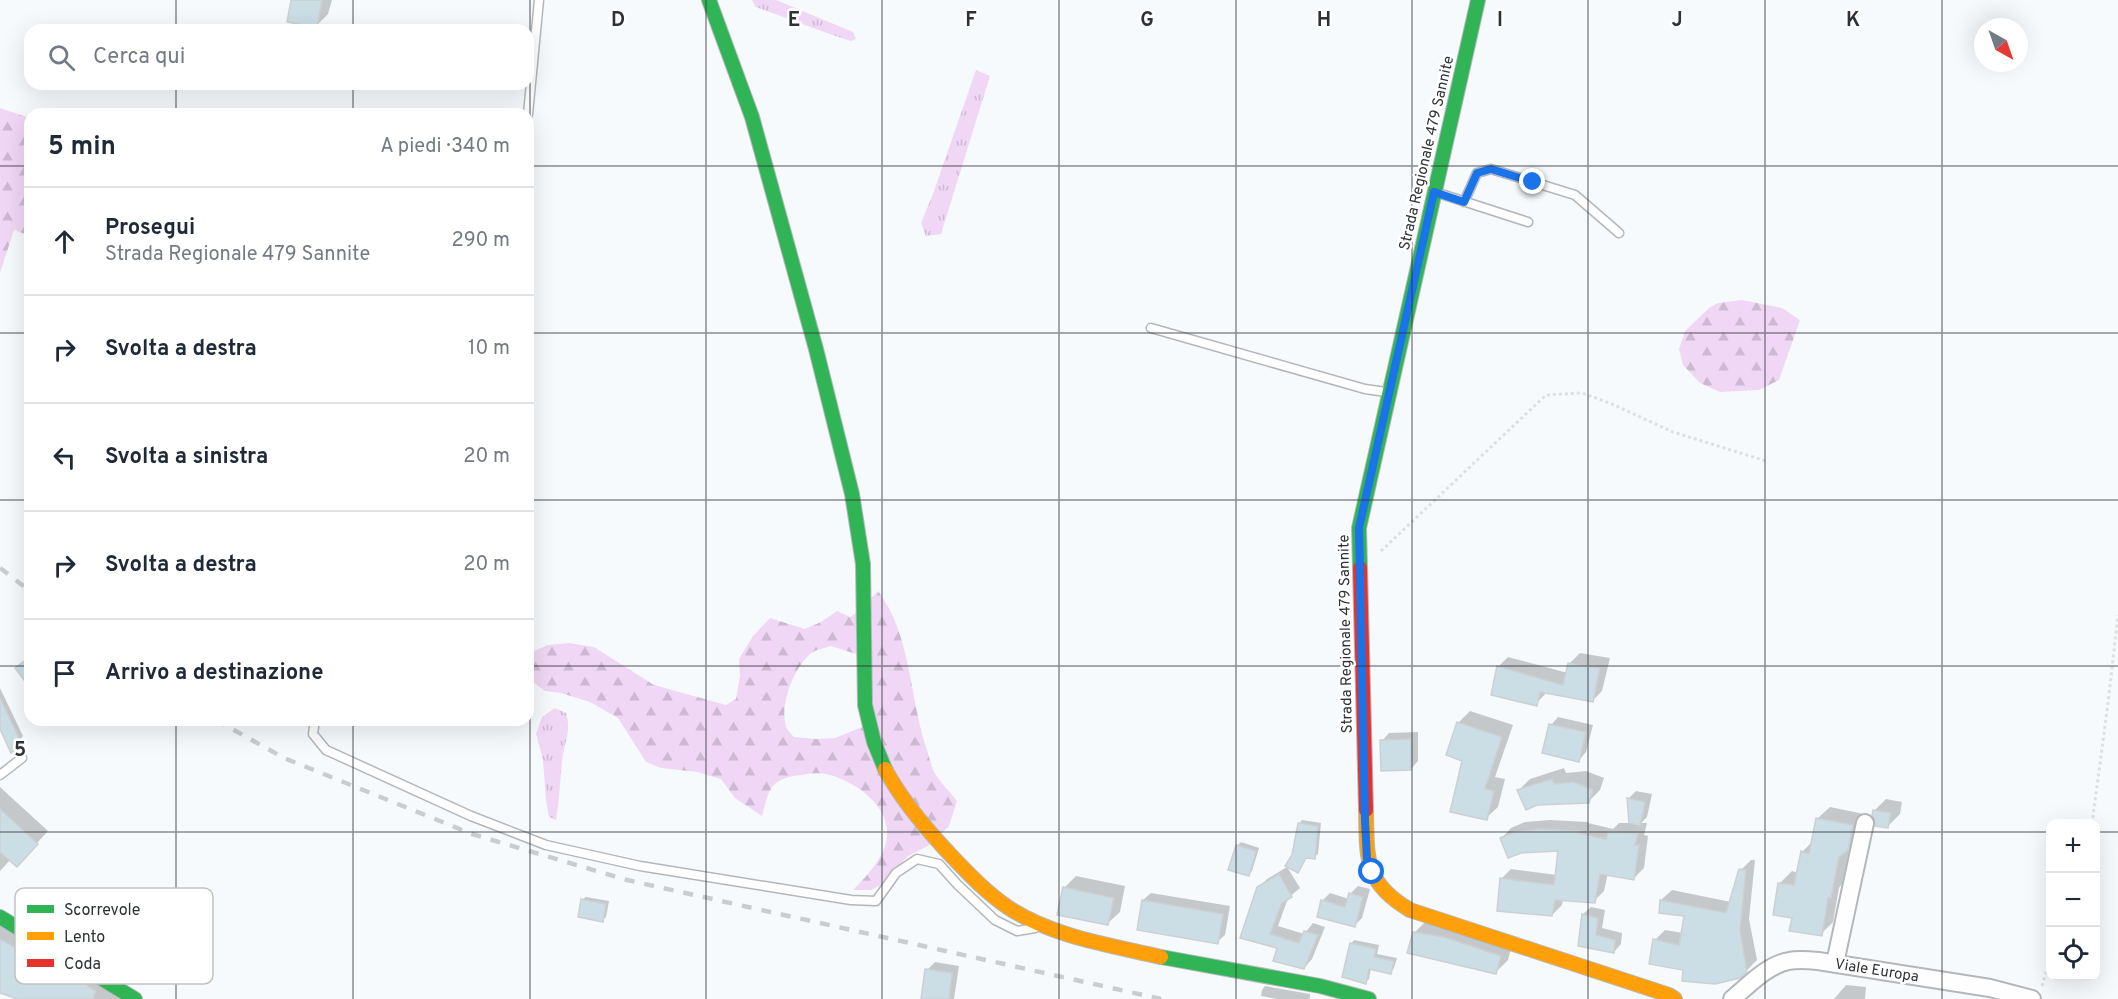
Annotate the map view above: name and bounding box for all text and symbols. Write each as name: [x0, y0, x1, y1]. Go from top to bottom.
text: D: [611, 8, 625, 34]
text: E: [788, 8, 800, 34]
text: F: [965, 8, 977, 34]
text: G: [1140, 8, 1154, 34]
text: H: [1317, 8, 1331, 34]
text: I: [1497, 8, 1503, 34]
text: J: [1671, 8, 1683, 34]
text: K: [1846, 8, 1860, 34]
north arrow: [1974, 18, 2028, 72]
search box: [24, 24, 534, 90]
icon: search: [45, 41, 78, 74]
text: Cerca qui: [93, 44, 185, 71]
street label: Strada Regionale 479 Sannite: [1396, 54, 1459, 252]
text: 5 min: [48, 131, 116, 164]
text: A piedi · 340 m: [380, 134, 510, 160]
route end: [1519, 168, 1545, 194]
text: Prosegui: [105, 215, 195, 242]
icon: ahead: [48, 225, 81, 258]
text: 290 m: [452, 228, 510, 254]
text: Strada Regionale 479 Sannite: [105, 242, 370, 268]
icon: right: [48, 333, 81, 366]
text: Svolta a destra: [105, 336, 257, 363]
text: 10 m: [468, 336, 510, 362]
icon: left: [48, 441, 81, 474]
text: Svolta a sinistra: [105, 444, 268, 471]
text: 20 m: [463, 444, 510, 470]
street label: Strada Regionale 479 Sannite: [1335, 534, 1358, 734]
icon: right: [48, 549, 81, 582]
text: Svolta a destra: [105, 552, 257, 579]
text: 20 m: [463, 552, 510, 578]
icon: arrive: [48, 657, 81, 690]
text: Arrivo a destinazione: [105, 660, 323, 687]
text: 5: [14, 738, 26, 764]
map controls: [2046, 819, 2100, 981]
button: +: [2046, 819, 2100, 873]
route start: [1358, 858, 1384, 884]
button: −: [2046, 873, 2100, 927]
legend: [15, 888, 213, 984]
text: Scorrevole: [64, 901, 140, 921]
button: locate: [2046, 927, 2100, 981]
text: Lento: [64, 928, 105, 948]
text: Coda: [64, 955, 101, 975]
street label: Viale Europa: [1833, 955, 1920, 988]

